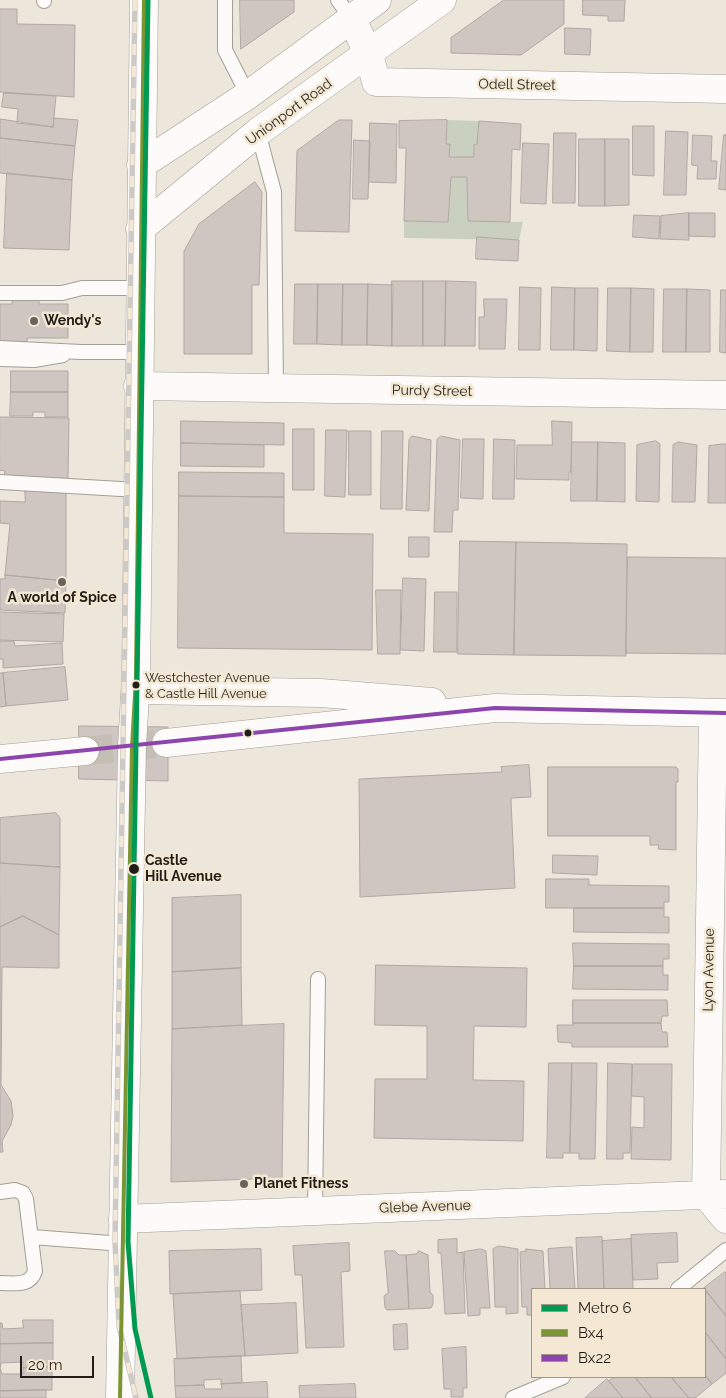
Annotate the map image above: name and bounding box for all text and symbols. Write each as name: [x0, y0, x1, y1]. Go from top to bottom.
street label: Unionport Road: [243, 75, 335, 149]
street label: Odell Street: [478, 76, 556, 94]
place label: Wendy's: [44, 313, 101, 329]
marker: Wendy's: [28, 315, 40, 327]
street label: Purdy Street: [392, 382, 472, 400]
marker: A world of Spice: [56, 576, 68, 588]
place label: A world of Spice: [7, 590, 117, 606]
place label: Westchester Avenue & Castle Hill Avenue: [145, 670, 270, 701]
marker: Westchester Avenue & Castle Hill Avenue: [131, 680, 141, 690]
unlabelled marker: [243, 728, 253, 738]
place label: Castle Hill Avenue: [145, 853, 222, 886]
marker: Castle Hill Avenue: [127, 862, 141, 876]
street label: Lyon Avenue: [700, 928, 718, 1012]
place label: Planet Fitness: [254, 1176, 348, 1192]
marker: Planet Fitness: [238, 1178, 250, 1190]
street label: Glebe Avenue: [379, 1197, 471, 1217]
legend: [531, 1288, 706, 1378]
text: Metro 6: [578, 1299, 632, 1317]
text: Bx4: [578, 1324, 604, 1342]
scale bar: [22, 1346, 96, 1378]
text: Bx22: [578, 1349, 611, 1367]
text: 20 m: [28, 1356, 63, 1374]

